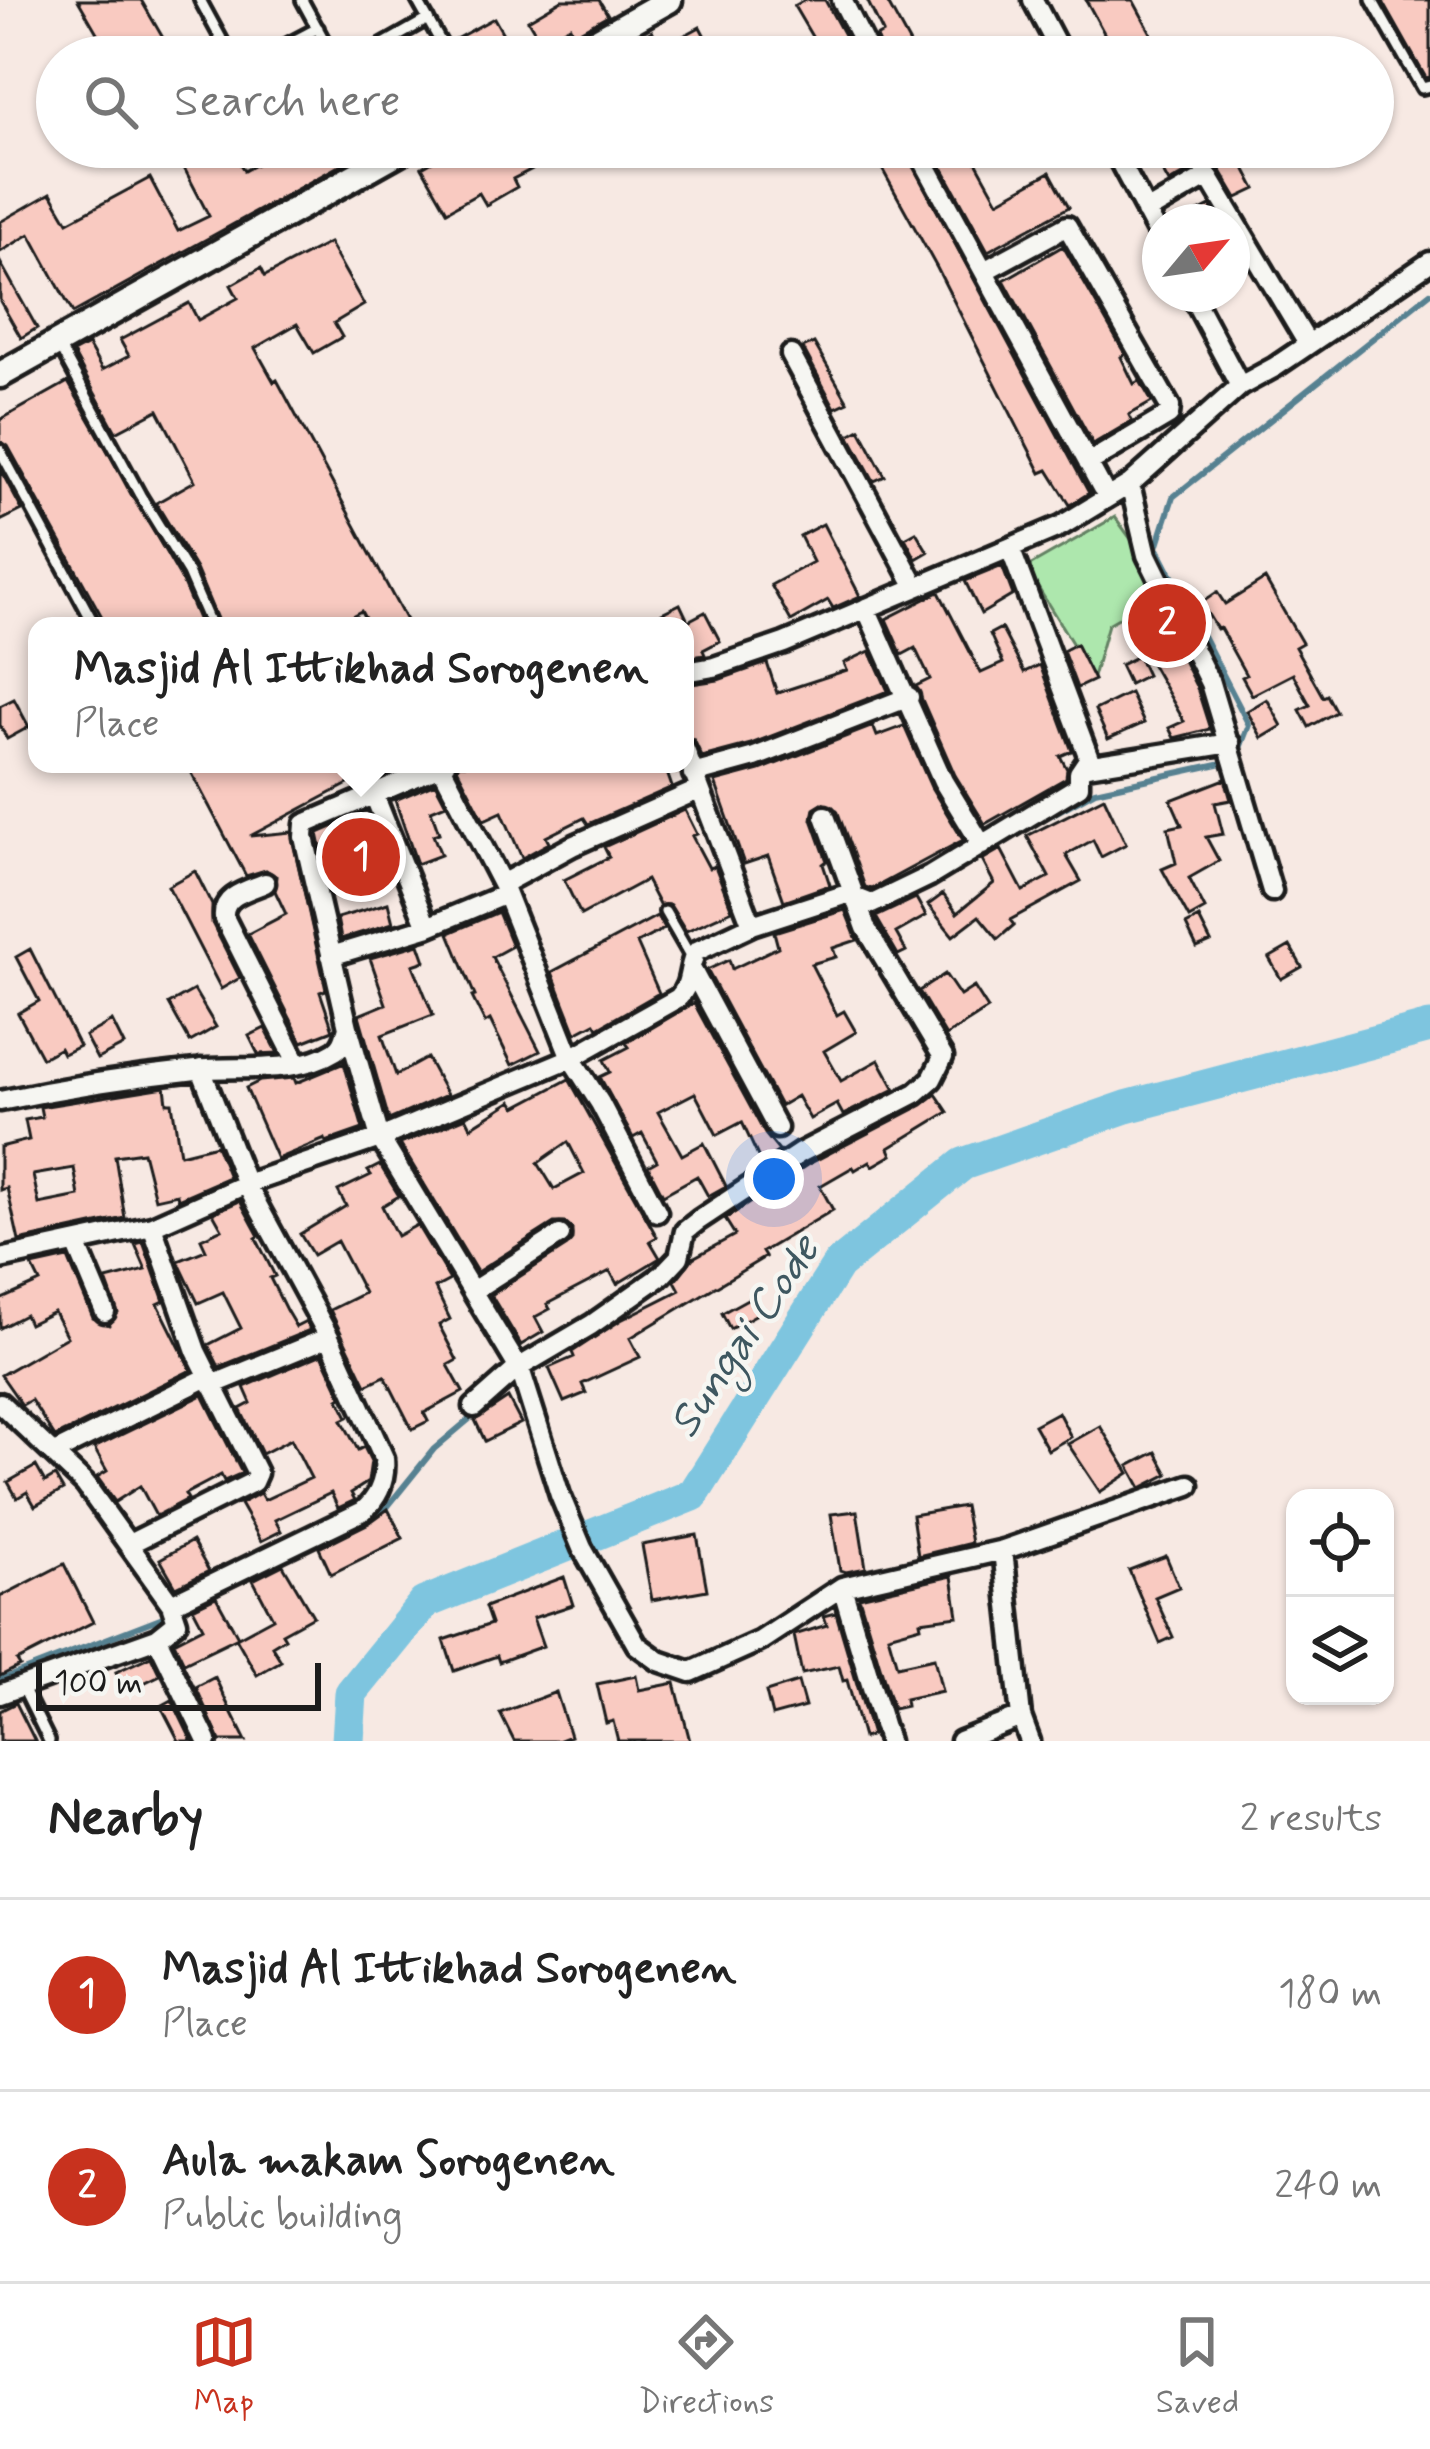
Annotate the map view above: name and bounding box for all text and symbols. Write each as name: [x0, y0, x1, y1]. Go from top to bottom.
search box: [36, 36, 1394, 168]
icon: search: [78, 69, 144, 135]
text: Search here: [174, 73, 401, 132]
north arrow: [1142, 204, 1250, 312]
pin: 2: [1128, 578, 1206, 668]
popup: [28, 617, 694, 773]
text: Masjid Al Ittikhad Sorogenen: [74, 640, 648, 699]
text: Place: [74, 699, 160, 750]
pin: 1: [322, 812, 400, 902]
your location: [744, 1149, 804, 1209]
water label: Sungai Code: [656, 1222, 839, 1452]
map controls: [1286, 1489, 1394, 1705]
button: locate: [1286, 1489, 1394, 1597]
button: layers: [1286, 1597, 1394, 1705]
scale bar: [36, 1657, 321, 1710]
text: 100 m: [54, 1662, 143, 1706]
text: Nearby: [48, 1786, 203, 1852]
text: 2 results: [1240, 1794, 1382, 1845]
text: Masjid Al Ittikhad Sorogenen: [162, 1940, 736, 1999]
text: 1: [78, 1969, 96, 2020]
text: 180 m: [1278, 1969, 1382, 2020]
text: Place: [162, 1999, 248, 2050]
text: Aula makam Sorogenen: [162, 2132, 615, 2191]
text: 2: [77, 2161, 97, 2212]
text: 240 m: [1274, 2161, 1382, 2212]
text: Public building: [162, 2191, 402, 2242]
tab: Map: [191, 2309, 257, 2425]
tab: Directions: [638, 2309, 774, 2425]
tab: Saved: [1156, 2309, 1239, 2425]

